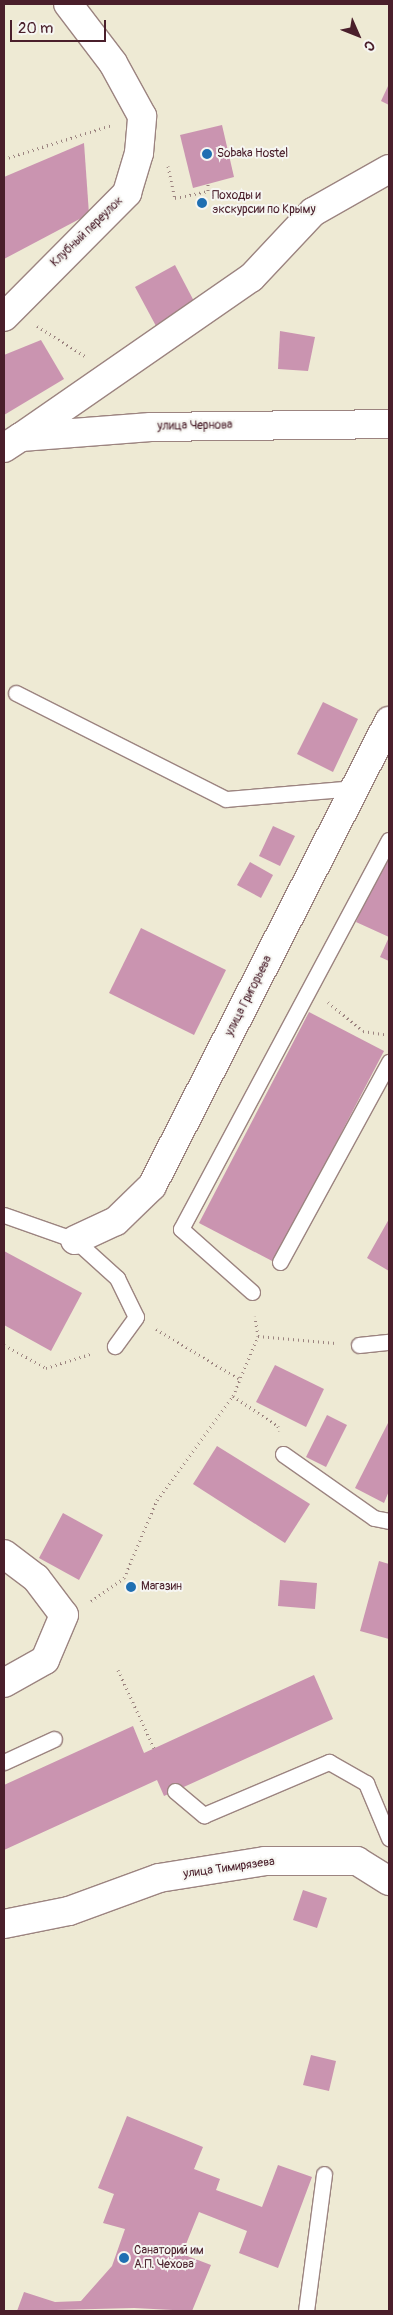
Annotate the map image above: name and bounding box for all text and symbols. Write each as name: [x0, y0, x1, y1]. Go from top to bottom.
scale bar: [12, 10, 109, 42]
north arrow: [333, 10, 383, 60]
text: 20 m: [18, 19, 53, 38]
text: С: [360, 37, 378, 55]
place label: Sobaka Hostel: [217, 147, 288, 161]
marker: Sobaka Hostel: [201, 148, 213, 160]
place label: Походы и экскурсии по Крыму: [212, 189, 316, 217]
street label: Клубный переулок: [48, 194, 126, 270]
marker: Походы и экскурсии по Крыму: [196, 197, 208, 209]
street label: улица Чернова: [157, 418, 233, 434]
street label: улица Григорьева: [223, 953, 275, 1039]
place label: Магазин: [141, 1580, 182, 1594]
marker: Магазин: [125, 1581, 137, 1593]
street label: улица Тимирязева: [182, 1854, 276, 1882]
place label: Санаторий им А.П. Чехова: [134, 2244, 204, 2272]
marker: Санаторий им А.П. Чехова: [118, 2252, 130, 2264]

